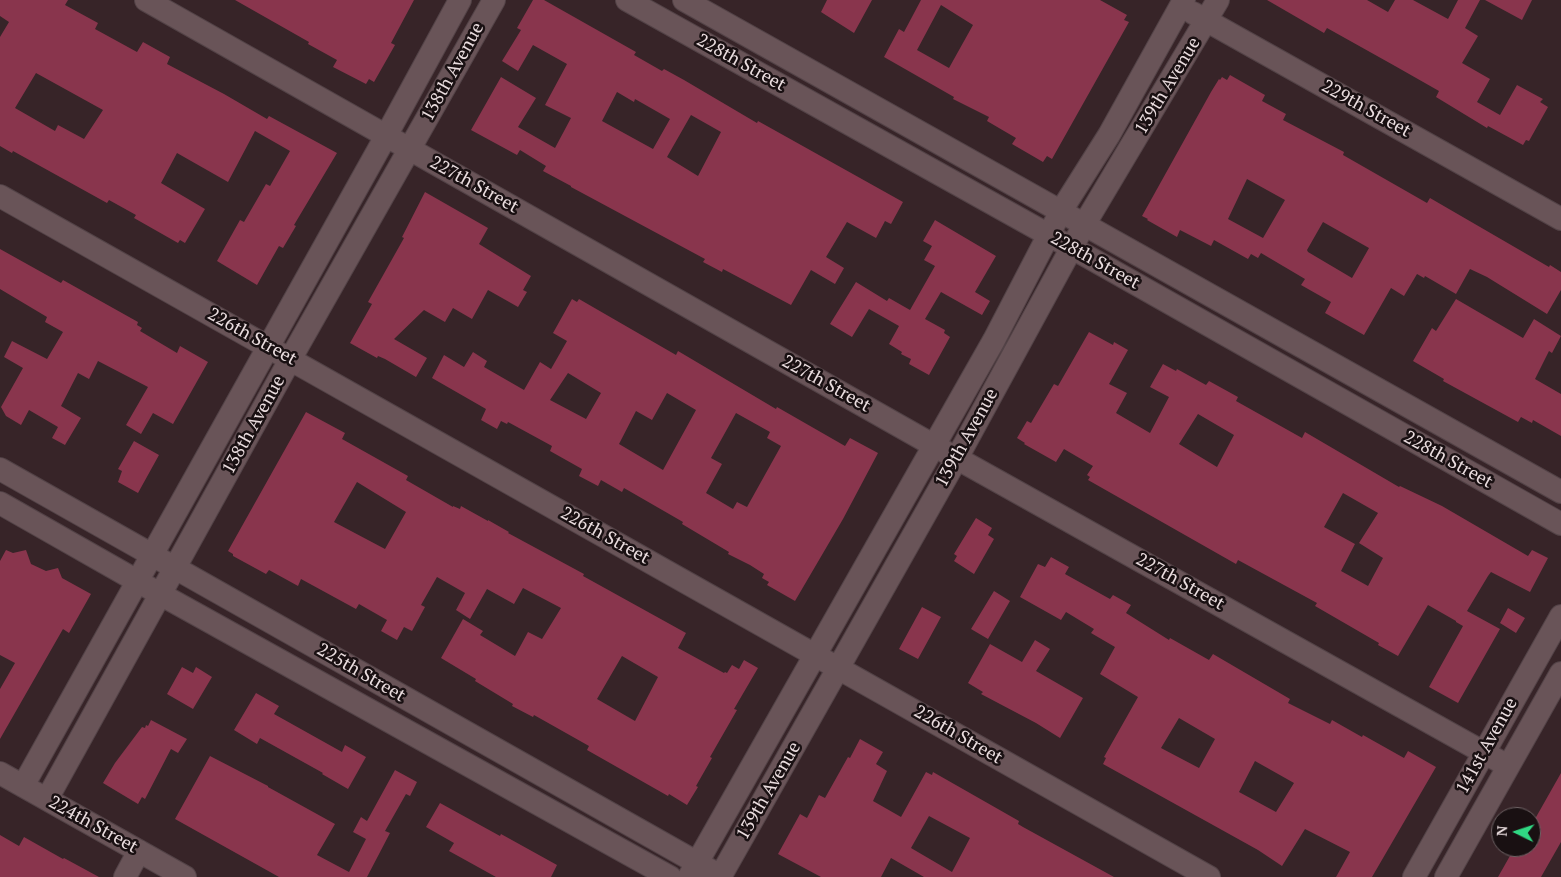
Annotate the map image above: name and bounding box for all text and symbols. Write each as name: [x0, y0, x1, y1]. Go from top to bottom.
street label: 138th Avenue: [417, 19, 489, 125]
street label: 228th Street: [693, 30, 789, 96]
street label: 139th Avenue: [1131, 34, 1205, 138]
street label: 229th Street: [1318, 76, 1414, 142]
street label: 227th Street: [426, 152, 522, 218]
street label: 228th Street: [1047, 228, 1143, 294]
street label: 226th Street: [204, 304, 300, 370]
street label: 227th Street: [778, 351, 874, 417]
street label: 138th Avenue: [218, 372, 290, 478]
street label: 139th Avenue: [931, 385, 1003, 491]
street label: 228th Street: [1400, 427, 1496, 493]
street label: 226th Street: [557, 503, 653, 569]
street label: 227th Street: [1132, 549, 1228, 615]
street label: 225th Street: [313, 639, 409, 707]
street label: 141st Avenue: [1452, 694, 1522, 798]
street label: 226th Street: [910, 701, 1006, 769]
street label: 139th Avenue: [732, 738, 806, 844]
street label: 224th Street: [45, 792, 141, 858]
north arrow: [1491, 807, 1541, 857]
text: N: [1492, 825, 1511, 837]

